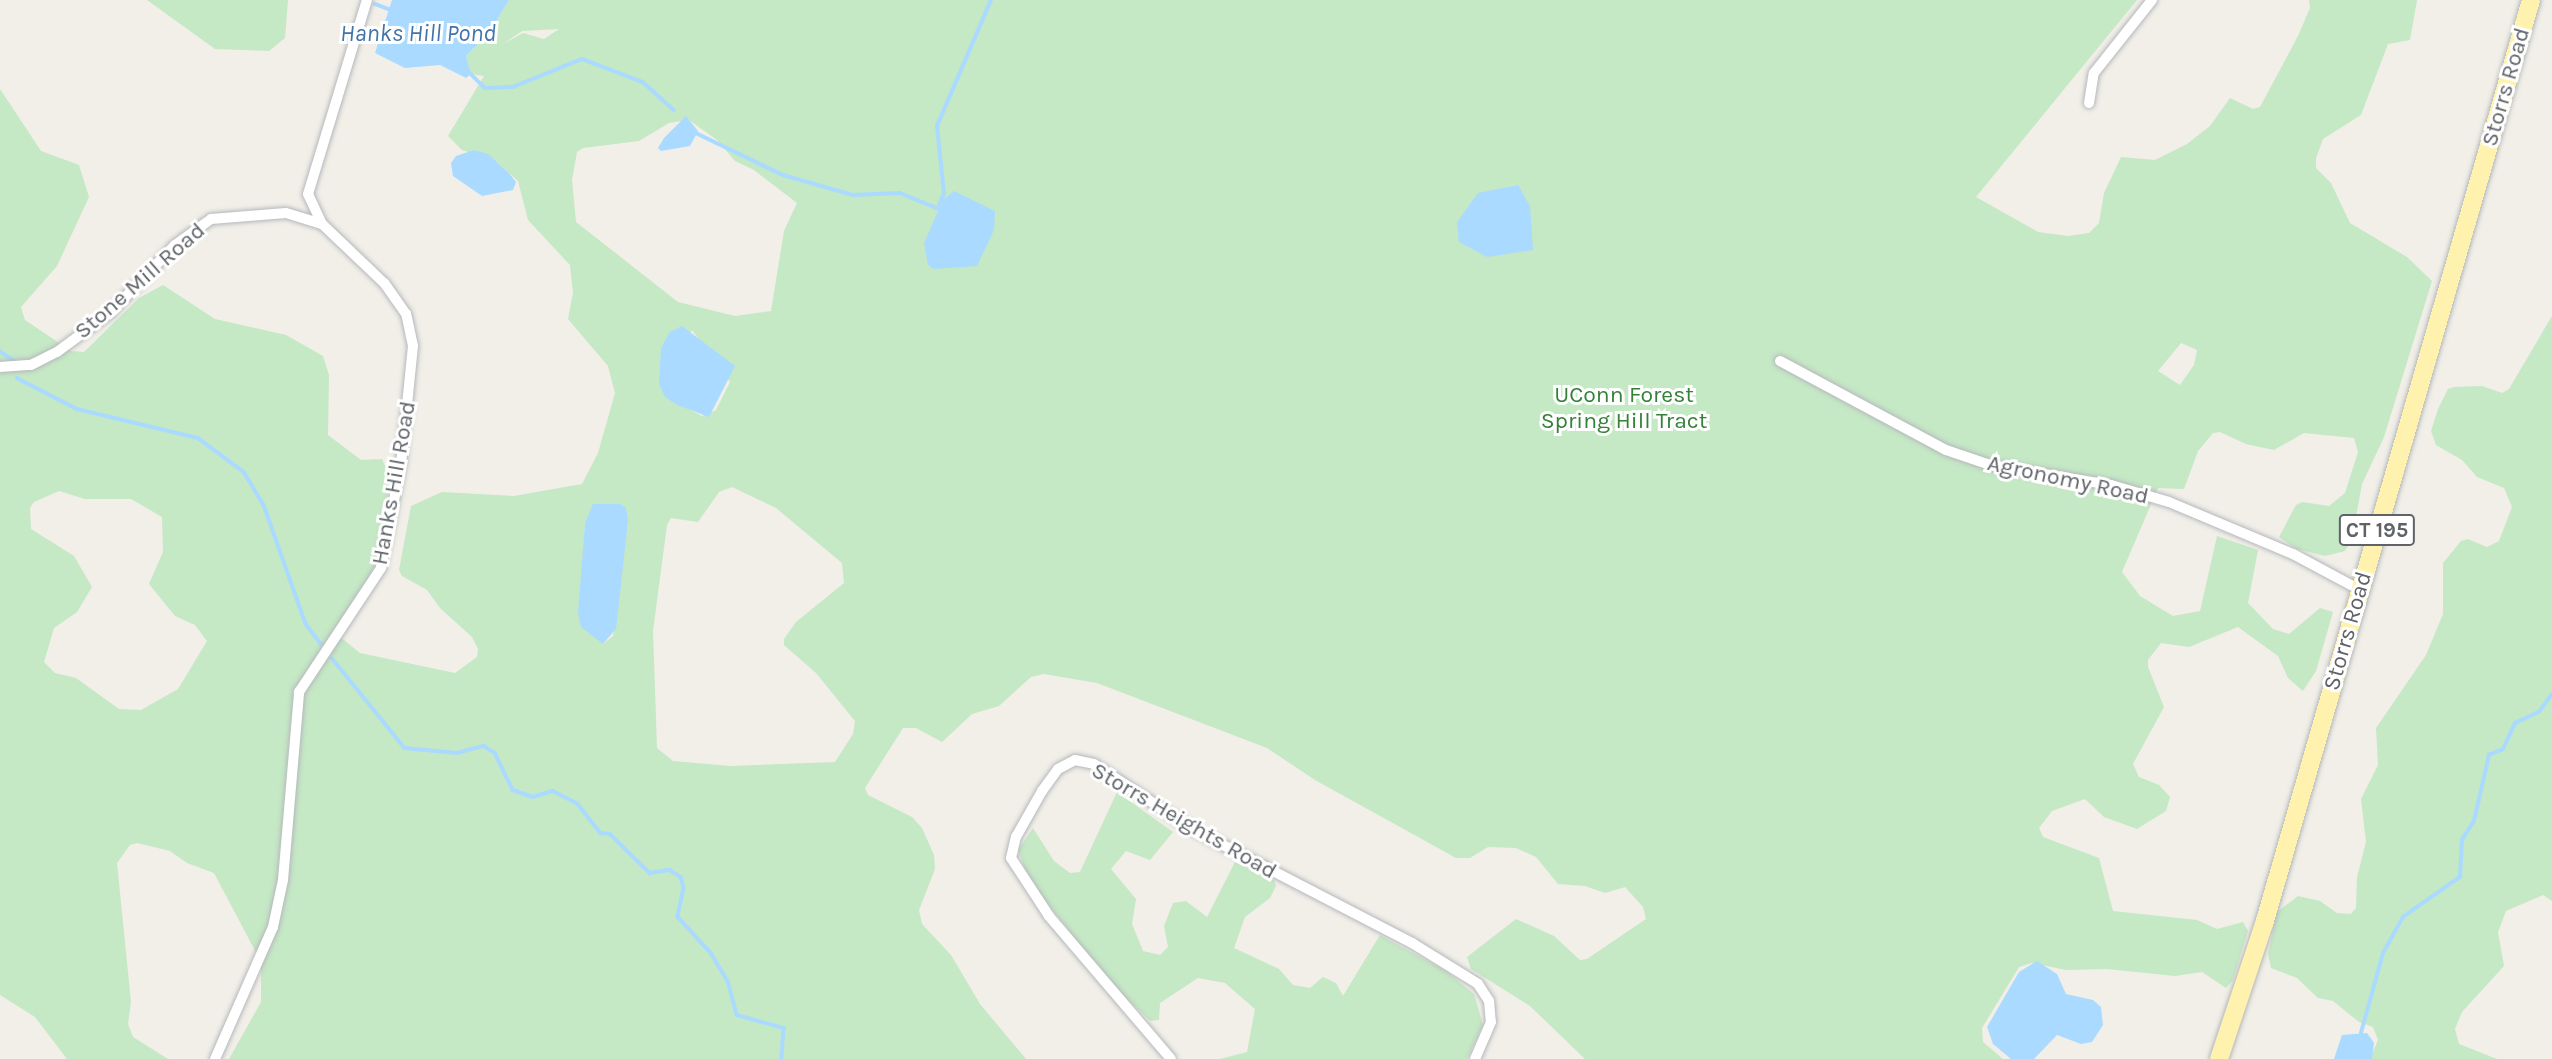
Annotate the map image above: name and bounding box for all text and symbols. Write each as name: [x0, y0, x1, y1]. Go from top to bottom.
water label: Hanks Hill Pond: [340, 20, 496, 48]
street label: Storrs Road: [2476, 24, 2536, 150]
street label: Stone Mill Road: [69, 217, 211, 345]
park label: UConn Forest Spring Hill Tract: [1541, 381, 1707, 435]
street label: Hanks Hill Road: [366, 399, 422, 567]
street label: Agronomy Road: [1985, 449, 2151, 511]
road number: CT 195: [2338, 512, 2416, 548]
street label: Storrs Road: [2318, 568, 2378, 694]
street label: Storrs Heights Road: [1086, 757, 1282, 885]

